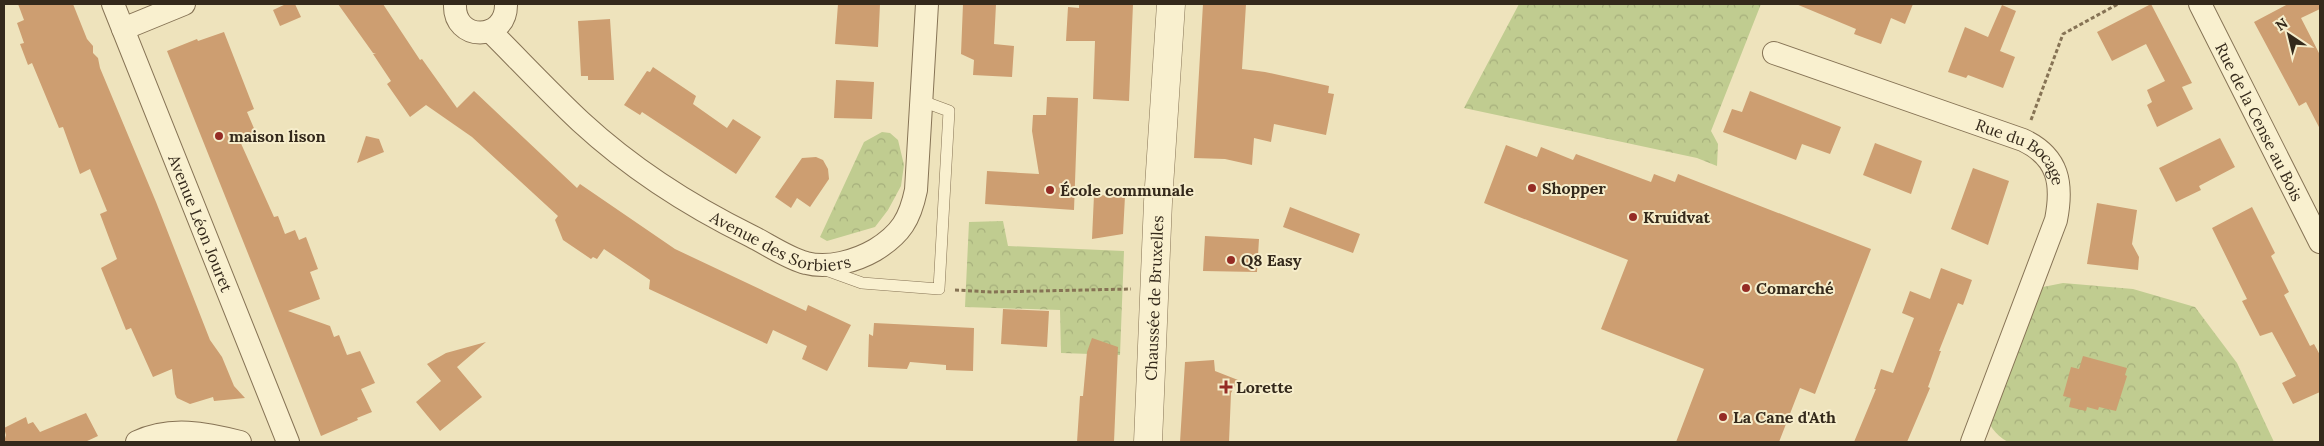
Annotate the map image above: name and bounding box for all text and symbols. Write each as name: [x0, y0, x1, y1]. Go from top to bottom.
north arrow: [2264, 10, 2314, 60]
text: N: [2272, 14, 2291, 35]
street label: Rue de la Cense au Bois: [2211, 39, 2308, 204]
street label: Rue du Bocage: [1973, 114, 2068, 187]
place label: maison lison: [229, 126, 326, 146]
marker: maison lison: [213, 130, 225, 142]
street label: Avenue Léon Jouret: [164, 151, 237, 295]
place label: Shopper: [1542, 178, 1606, 198]
place label: École communale: [1060, 180, 1194, 200]
marker: Shopper: [1526, 182, 1538, 194]
marker: École communale: [1044, 184, 1056, 196]
street label: Avenue des Sorbiers: [706, 206, 853, 275]
place label: Kruidvat: [1643, 207, 1710, 227]
marker: Kruidvat: [1627, 211, 1639, 223]
street label: Chaussée de Bruxelles: [1141, 215, 1167, 381]
place label: Q8 Easy: [1241, 250, 1302, 270]
marker: Q8 Easy: [1225, 254, 1237, 266]
place label: Comarché: [1756, 278, 1834, 298]
marker: Comarché: [1740, 282, 1752, 294]
place label: Lorette: [1236, 377, 1293, 397]
marker: Lorette: [1220, 381, 1232, 393]
place label: La Cane d'Ath: [1733, 407, 1836, 427]
marker: La Cane d'Ath: [1717, 411, 1729, 423]

